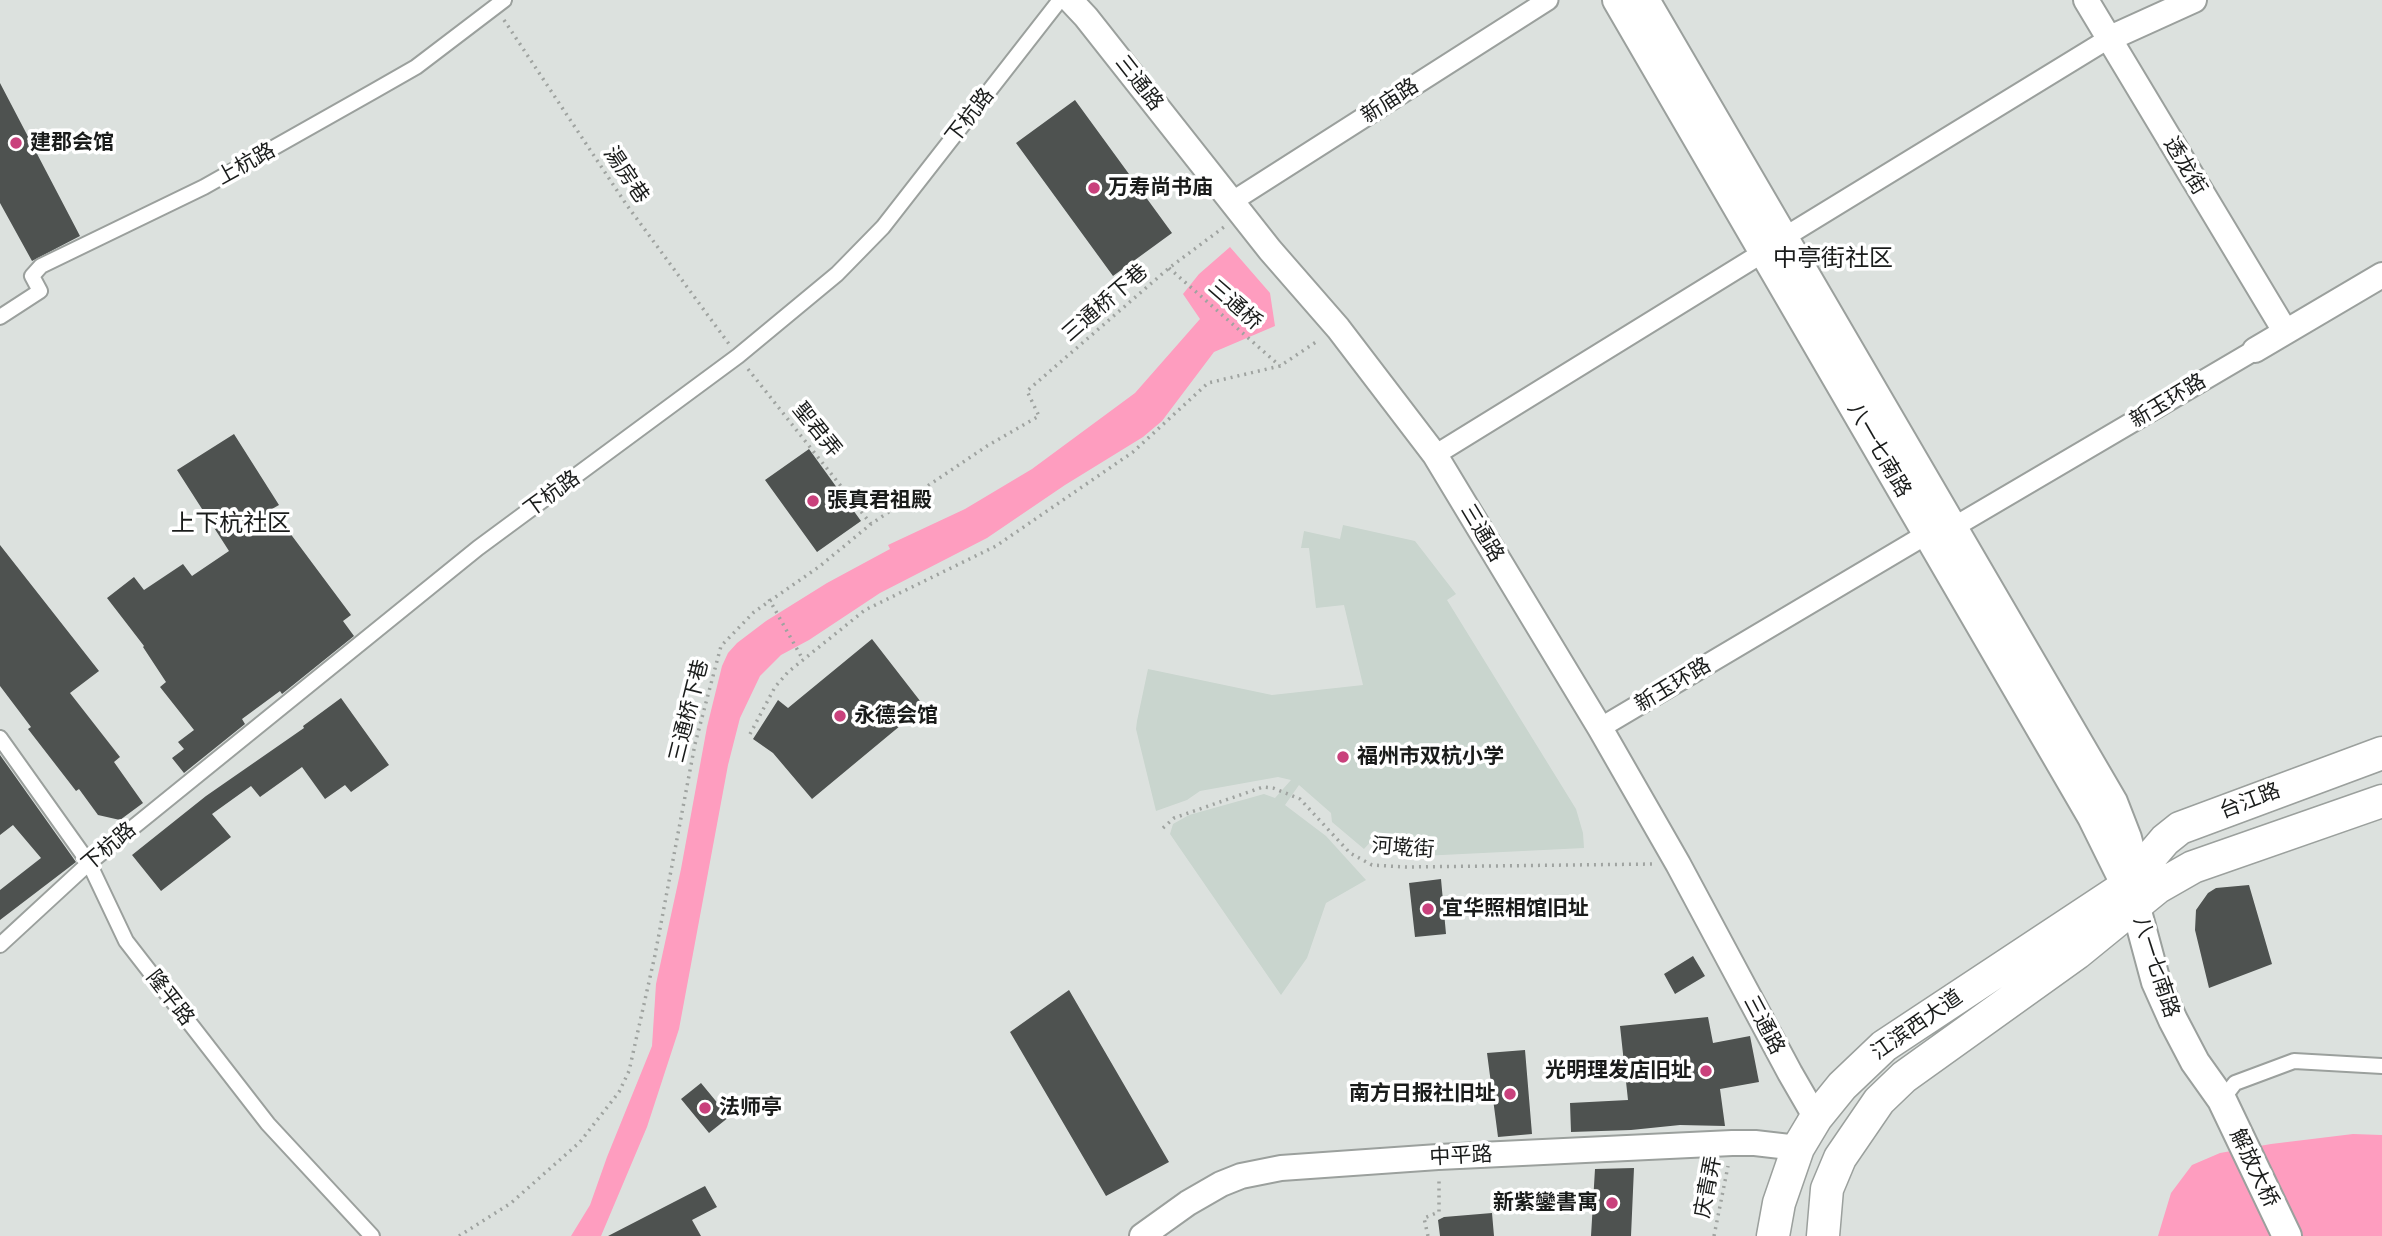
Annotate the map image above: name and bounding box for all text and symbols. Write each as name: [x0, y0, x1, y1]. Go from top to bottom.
street label: 三通路: [1110, 50, 1168, 116]
street label: 新庙路: [1357, 73, 1423, 129]
street label: 下杭路: [941, 83, 999, 149]
place label: 建郡会馆: [30, 130, 114, 156]
street label: 透龙街: [2158, 133, 2212, 199]
marker: 建郡会馆: [8, 135, 24, 151]
street label: 上杭路: [212, 138, 280, 190]
street label: 湯房巷: [598, 142, 654, 208]
place label: 万寿尚书庙: [1108, 175, 1213, 201]
marker: 万寿尚书庙: [1086, 180, 1102, 196]
district label: 中亭街社区: [1773, 245, 1893, 273]
street label: 三通桥下巷: [1057, 259, 1153, 347]
street label: 三通桥: [1203, 275, 1267, 335]
street label: 新玉环路: [2126, 369, 2210, 433]
street label: 聖君弄: [787, 398, 847, 462]
street label: 八一七南路: [1842, 398, 1916, 502]
street label: 下杭路: [519, 465, 585, 523]
place label: 張真君祖殿: [827, 488, 932, 514]
marker: 張真君祖殿: [805, 493, 821, 509]
street label: 三通路: [1455, 500, 1509, 566]
district label: 上下杭社区: [171, 510, 291, 538]
street label: 新玉环路: [1631, 653, 1715, 717]
street label: 三通桥下巷: [664, 657, 714, 765]
place label: 永德会馆: [854, 703, 938, 729]
marker: 永德会馆: [832, 708, 848, 724]
place label: 福州市双杭小学: [1357, 744, 1504, 770]
marker: 福州市双杭小学: [1335, 749, 1351, 765]
street label: 台江路: [2216, 778, 2284, 824]
street label: 下杭路: [77, 817, 141, 877]
street label: 河墘街: [1371, 833, 1435, 863]
place label: 宜华照相馆旧址: [1442, 896, 1589, 922]
marker: 宜华照相馆旧址: [1420, 901, 1436, 917]
street label: 八一七南路: [2128, 913, 2184, 1021]
street label: 隆平路: [141, 965, 199, 1031]
street label: 江滨西大道: [1867, 985, 1967, 1065]
street label: 三通路: [1738, 991, 1790, 1059]
place label: 光明理发店旧址: [1545, 1058, 1692, 1084]
marker: 光明理发店旧址: [1698, 1063, 1714, 1079]
place label: 南方日报社旧址: [1349, 1081, 1496, 1107]
marker: 南方日报社旧址: [1502, 1086, 1518, 1102]
place label: 法师亭: [719, 1095, 782, 1121]
marker: 法师亭: [697, 1100, 713, 1116]
street label: 解放大桥: [2224, 1125, 2284, 1211]
street label: 中平路: [1429, 1142, 1493, 1170]
street label: 庆青弄: [1690, 1154, 1726, 1220]
place label: 新紫鑾書寓: [1493, 1190, 1598, 1216]
marker: 新紫鑾書寓: [1604, 1195, 1620, 1211]

